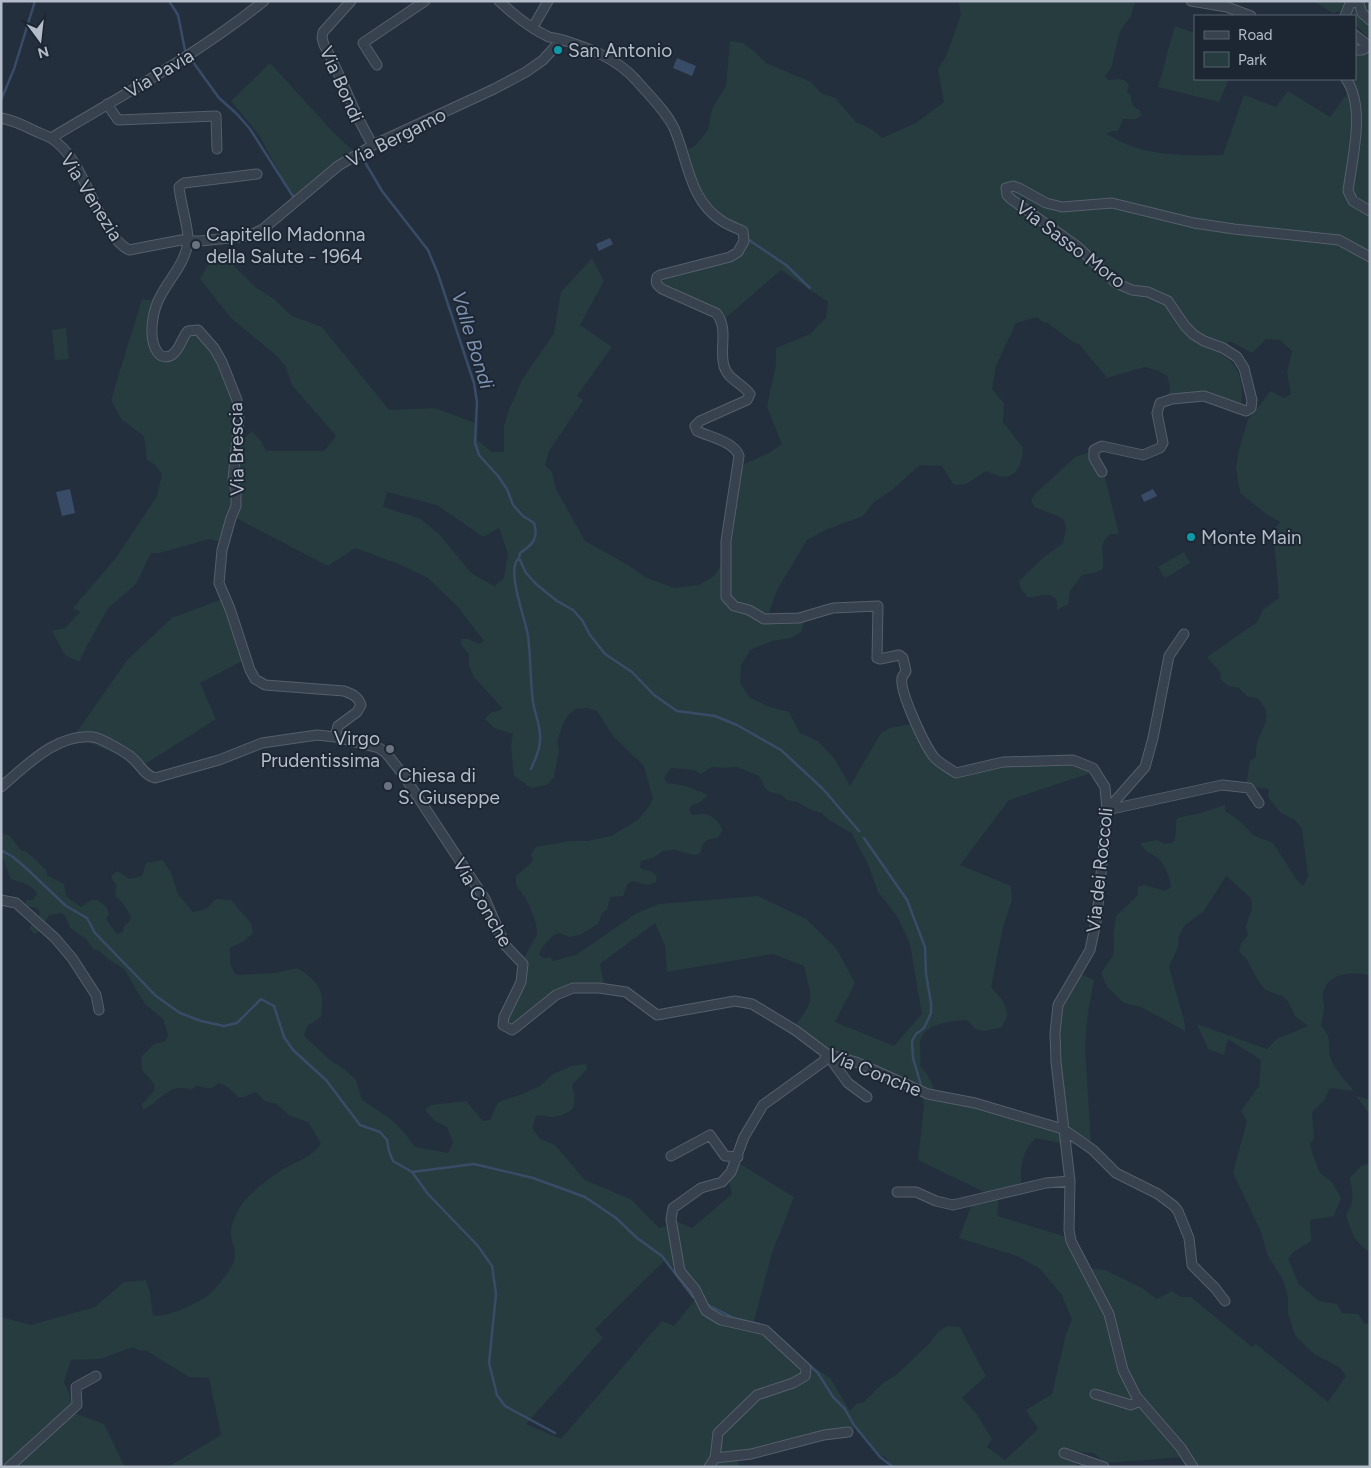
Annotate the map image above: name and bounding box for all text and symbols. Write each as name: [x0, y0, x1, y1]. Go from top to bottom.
north arrow: [15, 15, 65, 65]
legend: [1194, 15, 1356, 80]
text: Road: [1238, 26, 1273, 44]
place label: San Antonio: [568, 39, 672, 62]
text: N: [36, 42, 51, 62]
street label: Via Bondi: [315, 43, 368, 126]
street label: Via Pavia: [121, 44, 198, 103]
marker: San Antonio: [552, 44, 564, 56]
text: Park: [1238, 51, 1267, 69]
street label: Via Bergamo: [343, 103, 450, 172]
street label: Via Venezia: [56, 149, 128, 245]
street label: Via Sasso Moro: [1011, 196, 1130, 293]
place label: Capitello Madonna della Salute - 1964: [206, 223, 365, 268]
marker: Capitello Madonna della Salute - 1964: [190, 239, 202, 251]
water label: Valle Bondi: [447, 288, 499, 392]
street label: Via Brescia: [224, 402, 249, 496]
place label: Monte Main: [1201, 526, 1302, 549]
marker: Monte Main: [1185, 531, 1197, 543]
place label: Virgo Prudentissima: [260, 727, 380, 772]
marker: Virgo Prudentissima: [384, 743, 396, 755]
place label: Chiesa di S. Giuseppe: [398, 764, 500, 809]
marker: Chiesa di S. Giuseppe: [382, 780, 394, 792]
street label: Via dei Roccoli: [1081, 806, 1118, 934]
street label: Via Conche: [448, 854, 517, 951]
street label: Via Conche: [825, 1043, 925, 1102]

